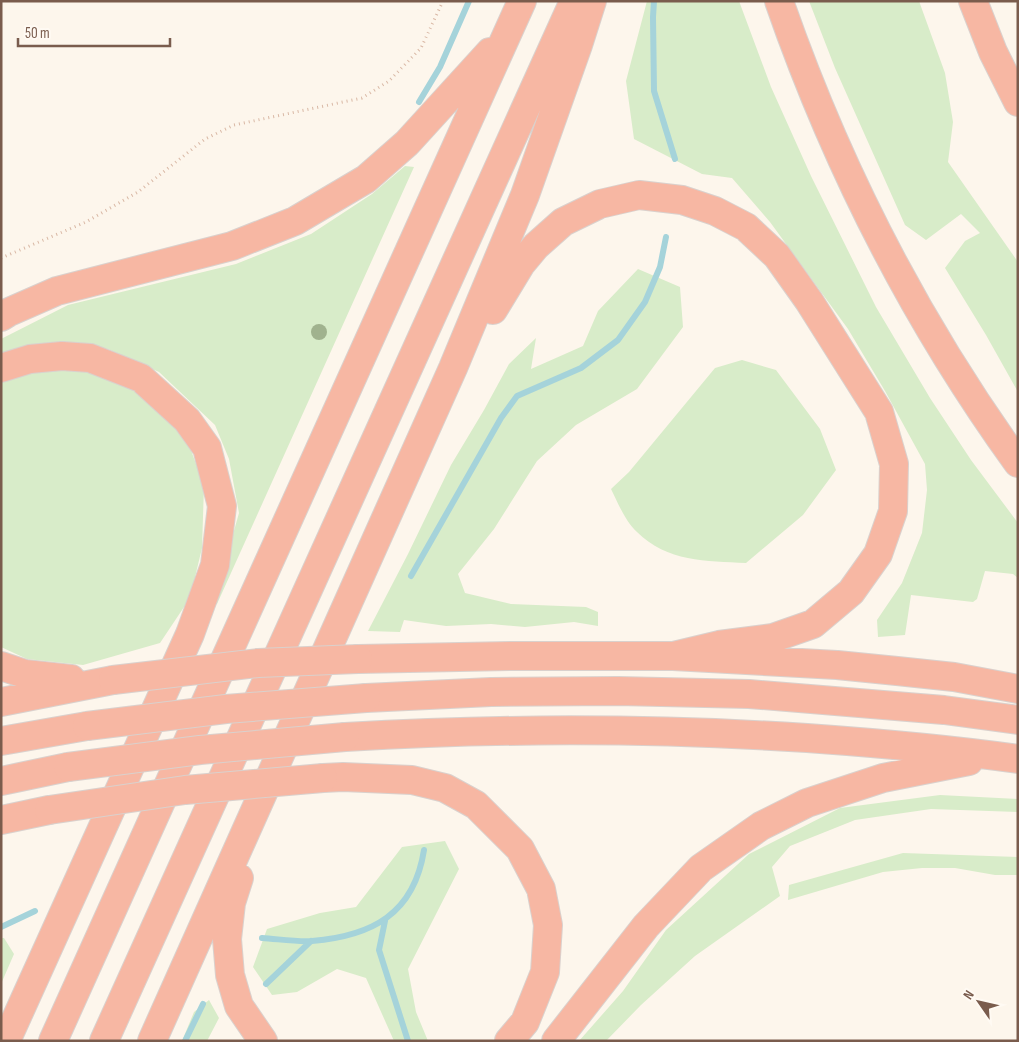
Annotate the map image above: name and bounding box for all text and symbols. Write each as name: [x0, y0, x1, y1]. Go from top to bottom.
scale bar: [18, 15, 170, 47]
text: 50 m: [25, 24, 50, 43]
north arrow: [954, 977, 1004, 1027]
text: N: [959, 987, 978, 1003]

